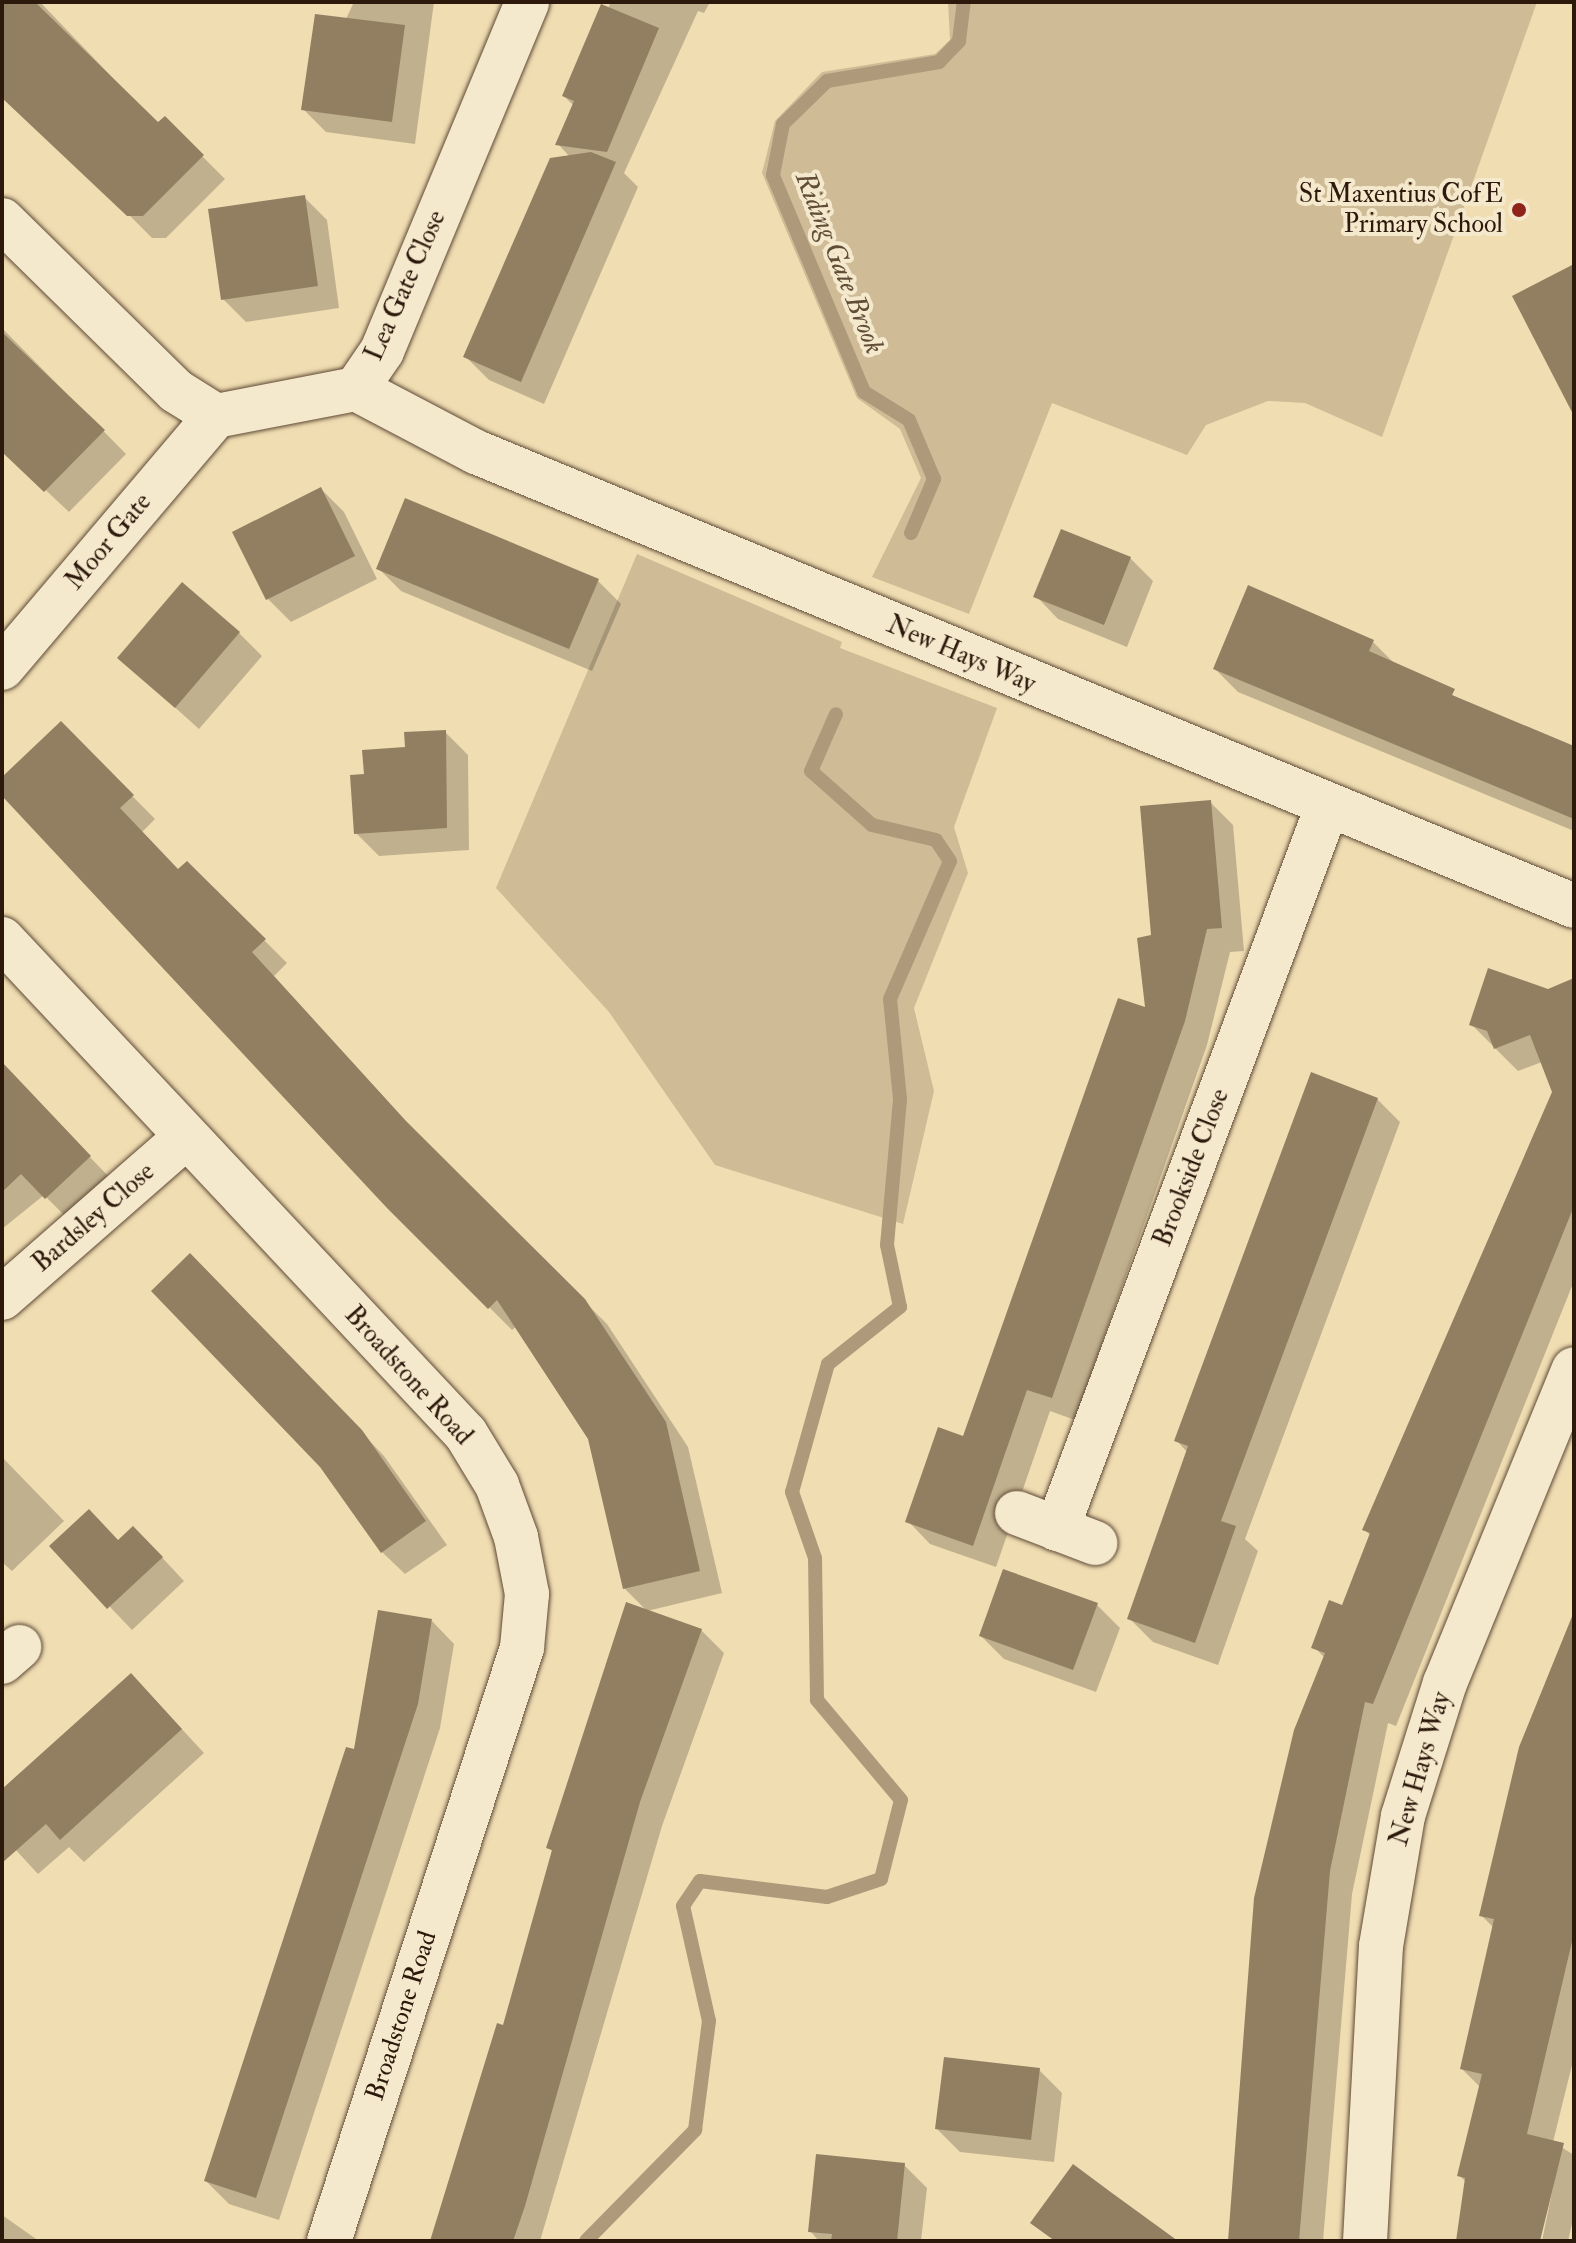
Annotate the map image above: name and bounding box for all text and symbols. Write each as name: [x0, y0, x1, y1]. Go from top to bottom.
water label: Riding Gate Brook: [787, 167, 891, 359]
place label: St Maxentius CofE Primary School: [1299, 179, 1503, 240]
marker: St Maxentius CofE Primary School: [1510, 201, 1528, 219]
street label: Lea Gate Close: [359, 206, 453, 366]
street label: Moor Gate: [60, 487, 158, 597]
street label: New Hays Way: [882, 610, 1040, 700]
street label: Brookside Close: [1148, 1085, 1236, 1251]
street label: Bardsley Close: [27, 1157, 161, 1279]
street label: Broadstone Road: [337, 1300, 479, 1452]
street label: New Hays Way: [1384, 1688, 1458, 1850]
street label: Broadstone Road: [360, 1927, 444, 2105]

